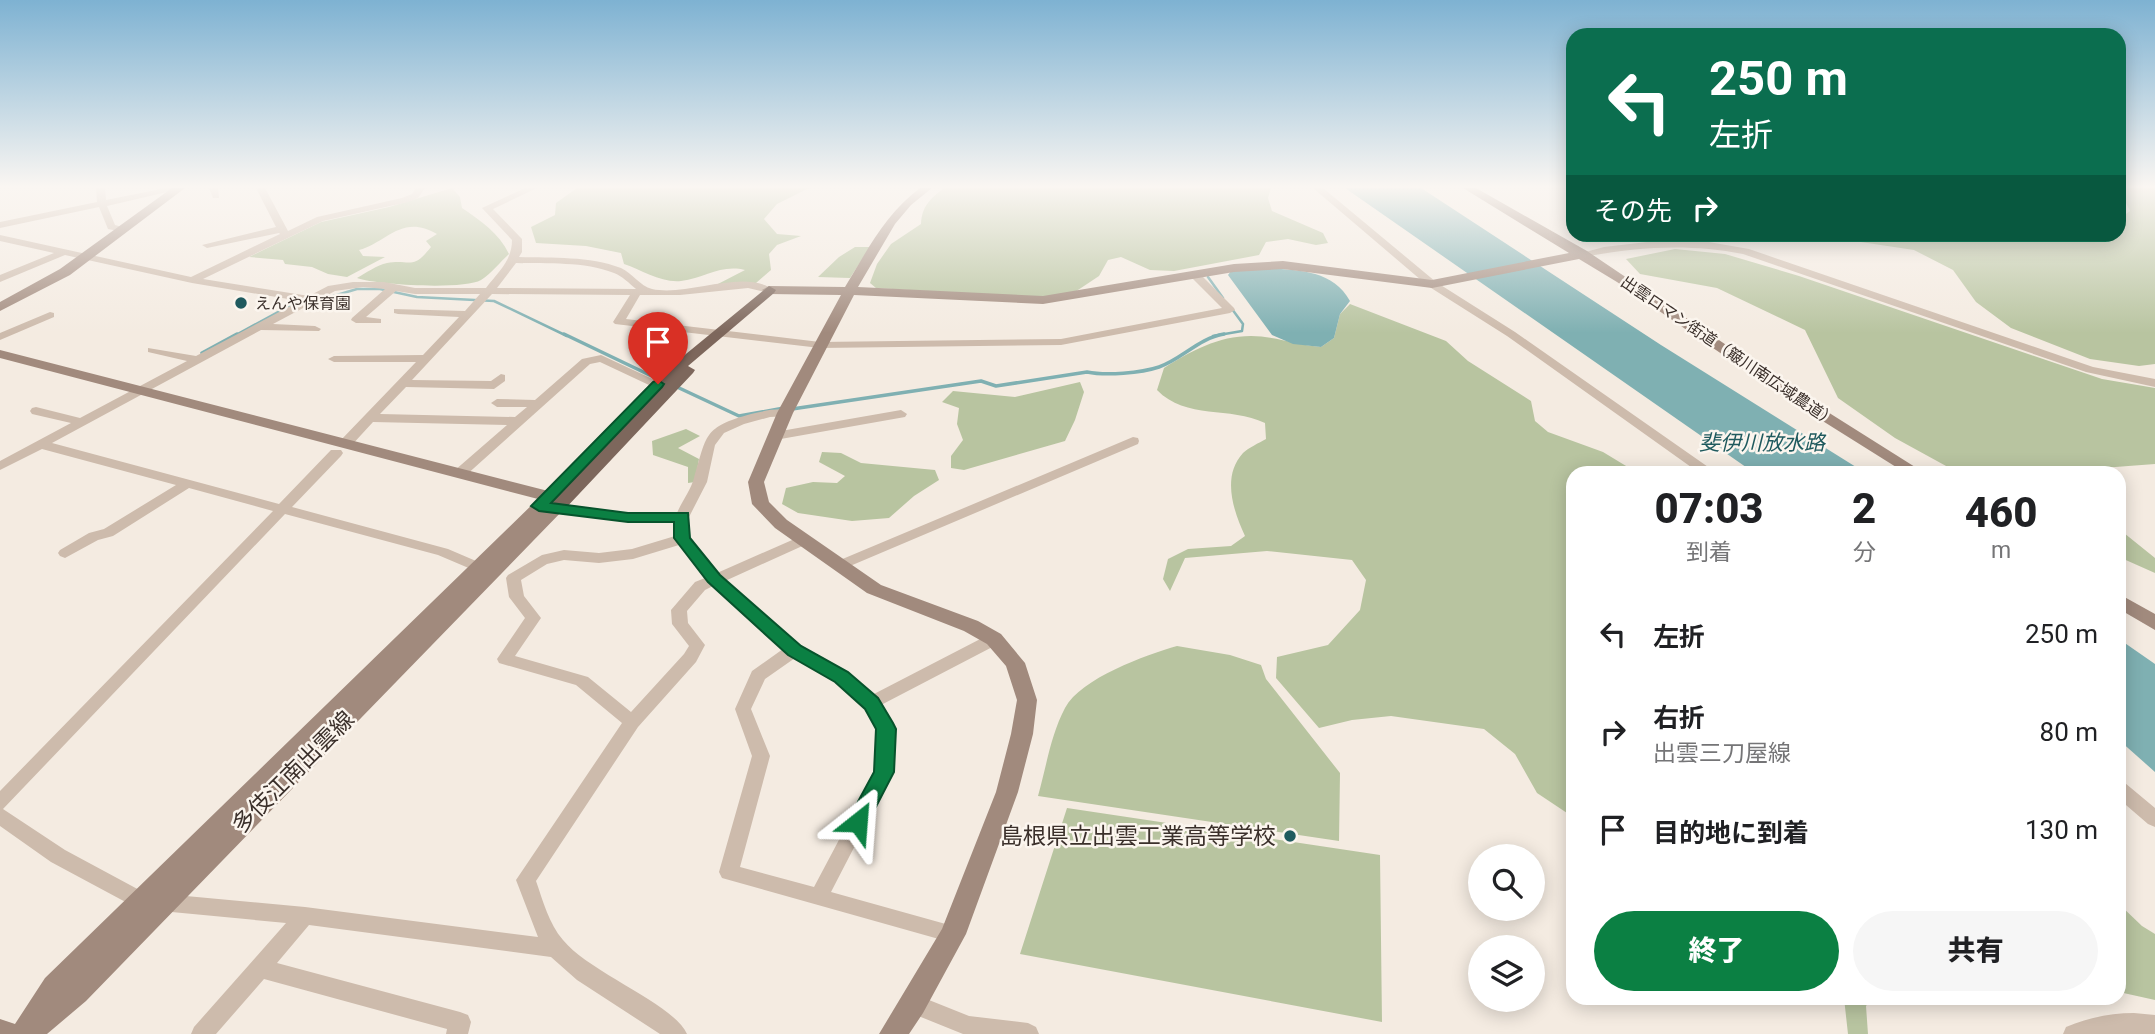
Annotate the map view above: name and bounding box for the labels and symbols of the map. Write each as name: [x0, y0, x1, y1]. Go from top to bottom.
street label: 出雲ロマン街道（簸川南広域農道）: [1617, 272, 1840, 431]
place label: えんや保育園: [255, 294, 351, 313]
marker: えんや保育園: [233, 295, 249, 311]
pin: [628, 312, 688, 384]
water label: 斐伊川放水路: [1699, 431, 1827, 455]
street label: 多伎江南出雲線: [227, 706, 360, 839]
position arrow: [821, 785, 895, 859]
place label: 島根県立出雲工業高等学校: [1000, 823, 1276, 850]
marker: 島根県立出雲工業高等学校: [1282, 828, 1298, 844]

